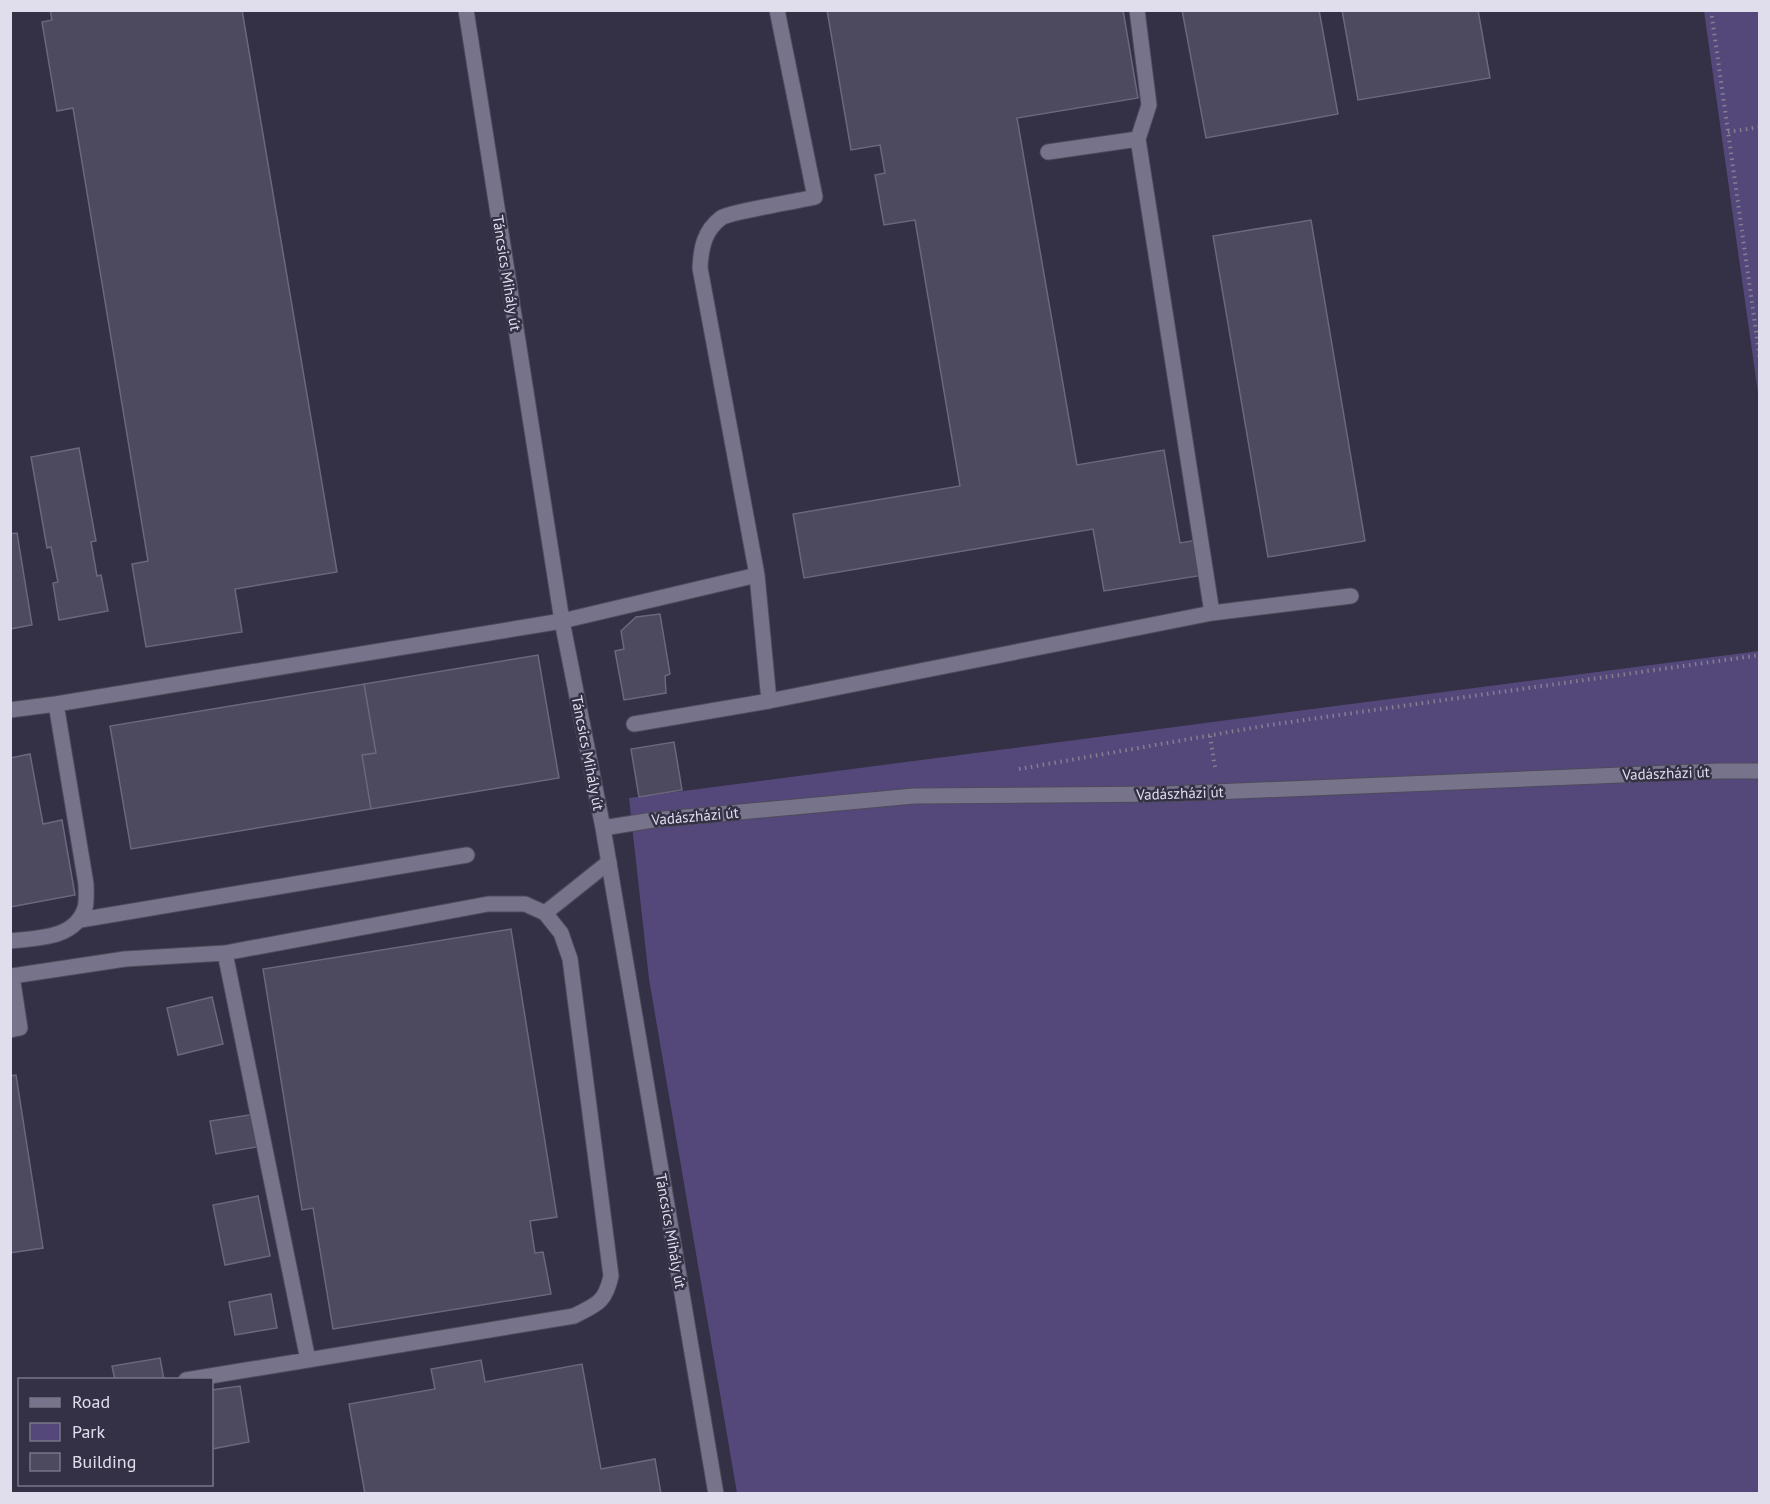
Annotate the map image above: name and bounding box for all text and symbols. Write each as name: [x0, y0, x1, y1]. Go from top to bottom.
street label: Táncsics Mihály út: [489, 214, 525, 332]
street label: Táncsics Mihály út: [568, 694, 608, 812]
street label: Vadászházi út: [1621, 762, 1710, 784]
street label: Vadászházi út: [1135, 782, 1224, 804]
street label: Vadászházi út: [650, 803, 739, 829]
street label: Táncsics Mihály út: [652, 1172, 690, 1290]
legend: [18, 1378, 213, 1486]
text: Road: [72, 1390, 110, 1413]
text: Park: [72, 1420, 105, 1443]
text: Building: [72, 1450, 136, 1473]

